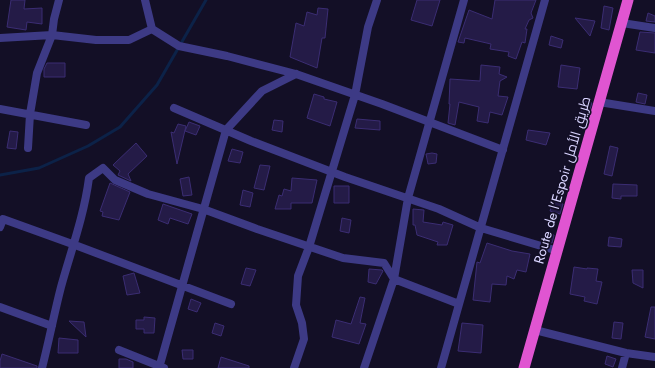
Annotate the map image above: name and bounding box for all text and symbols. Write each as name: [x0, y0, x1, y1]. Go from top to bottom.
street label: Route de l’Espoir طريق الأمل: [528, 94, 596, 266]

